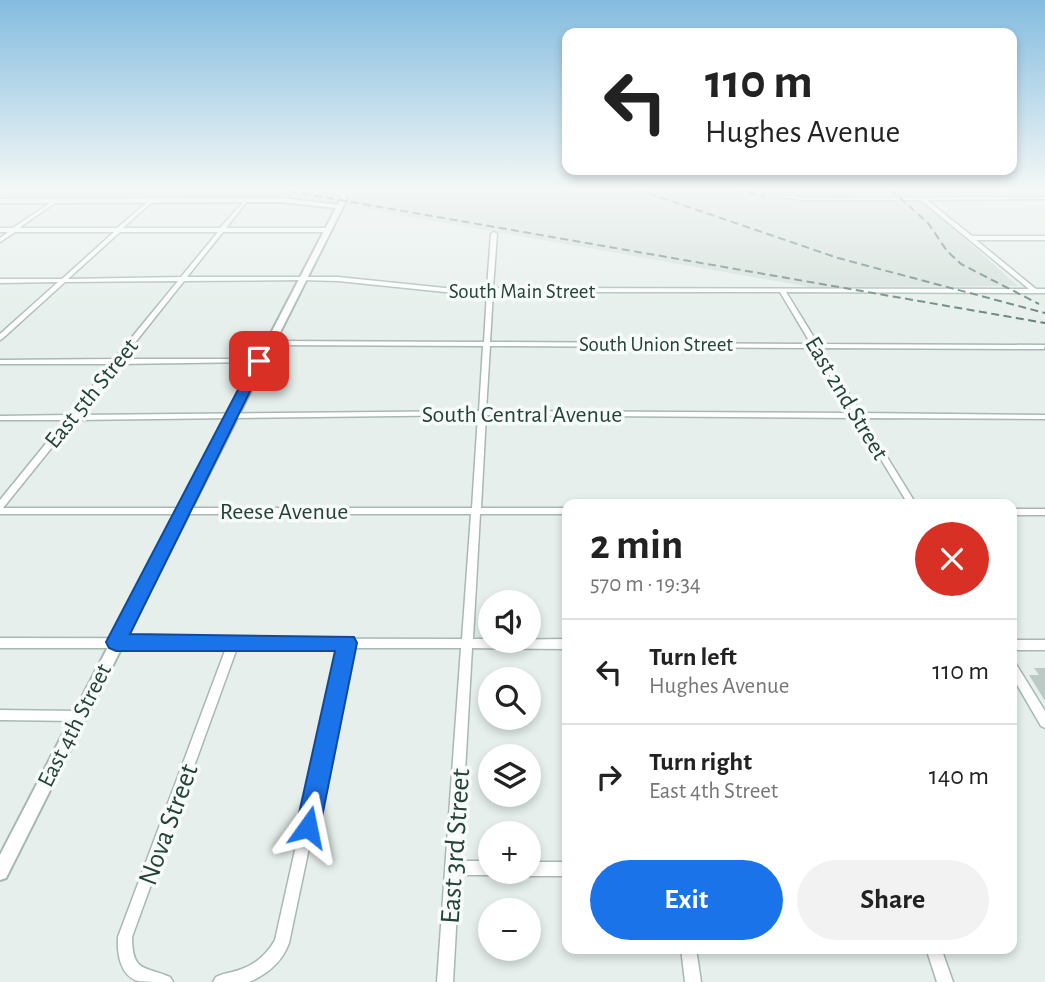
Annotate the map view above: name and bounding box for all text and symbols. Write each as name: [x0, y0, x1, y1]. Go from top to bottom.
icon: left: [590, 56, 681, 147]
text: 110 m: [705, 58, 813, 107]
text: Hughes Avenue: [705, 116, 900, 148]
street label: South Main Street: [449, 281, 596, 302]
pin: [229, 331, 289, 391]
street label: East 2nd Street: [800, 333, 892, 465]
street label: East 5th Street: [41, 334, 143, 453]
street label: South Union Street: [579, 334, 733, 355]
icon: arrive: [240, 342, 278, 380]
street label: South Central Avenue: [422, 403, 622, 427]
street label: Reese Avenue: [220, 500, 348, 524]
button: close: [915, 522, 989, 596]
text: 2 min: [590, 524, 683, 566]
text: 570 m · 19:34: [590, 573, 701, 596]
map controls: [478, 590, 541, 961]
button: sound: [478, 590, 541, 653]
text: Turn left: [649, 644, 737, 670]
icon: left: [590, 653, 628, 691]
text: 110 m: [932, 658, 989, 684]
street label: East 4th Street: [34, 660, 116, 791]
button: search: [478, 667, 541, 730]
text: Hughes Avenue: [649, 675, 789, 698]
button: layers: [478, 744, 541, 807]
text: Turn right: [649, 749, 752, 775]
icon: right: [590, 758, 628, 796]
street label: Nova Street: [134, 760, 204, 889]
text: 140 m: [929, 763, 989, 789]
street label: East 3rd Street: [437, 768, 475, 925]
text: East 4th Street: [649, 780, 778, 803]
position arrow: [271, 790, 345, 864]
button: +: [478, 821, 541, 884]
button: Exit: [590, 860, 783, 940]
button: Share: [797, 860, 989, 940]
button: −: [478, 898, 541, 961]

